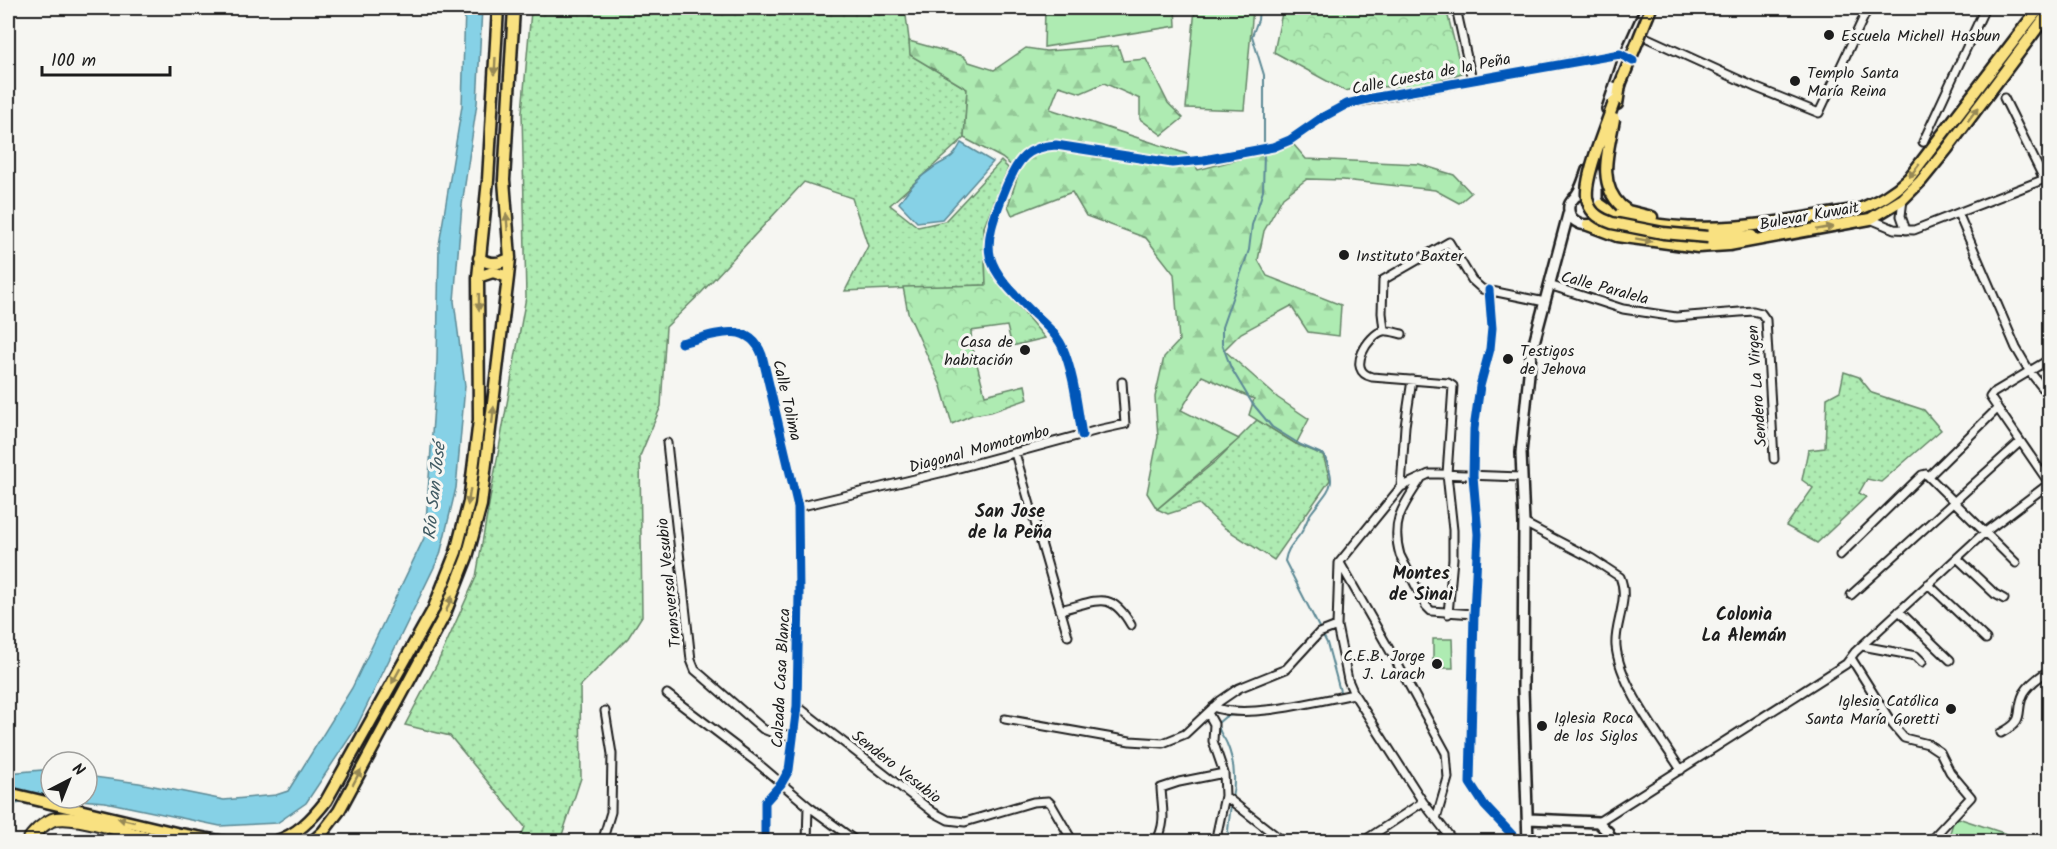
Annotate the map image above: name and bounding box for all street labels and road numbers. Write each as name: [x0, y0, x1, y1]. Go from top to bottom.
street label: Calle Cuesta de la Peña: [1350, 47, 1513, 102]
street label: Bulevar Kuwait: [1758, 195, 1862, 238]
street label: Calle Paralela: [1558, 265, 1651, 312]
street label: Sendero La Virgen: [1741, 324, 1774, 448]
street label: Calle Tolima: [765, 357, 808, 443]
street label: Diagonal Momotombo: [906, 419, 1052, 480]
street label: Transversal Vesubio: [650, 517, 689, 649]
street label: Calzada Casa Blanca: [765, 607, 798, 749]
street label: Sendero Vesubio: [846, 724, 946, 810]

